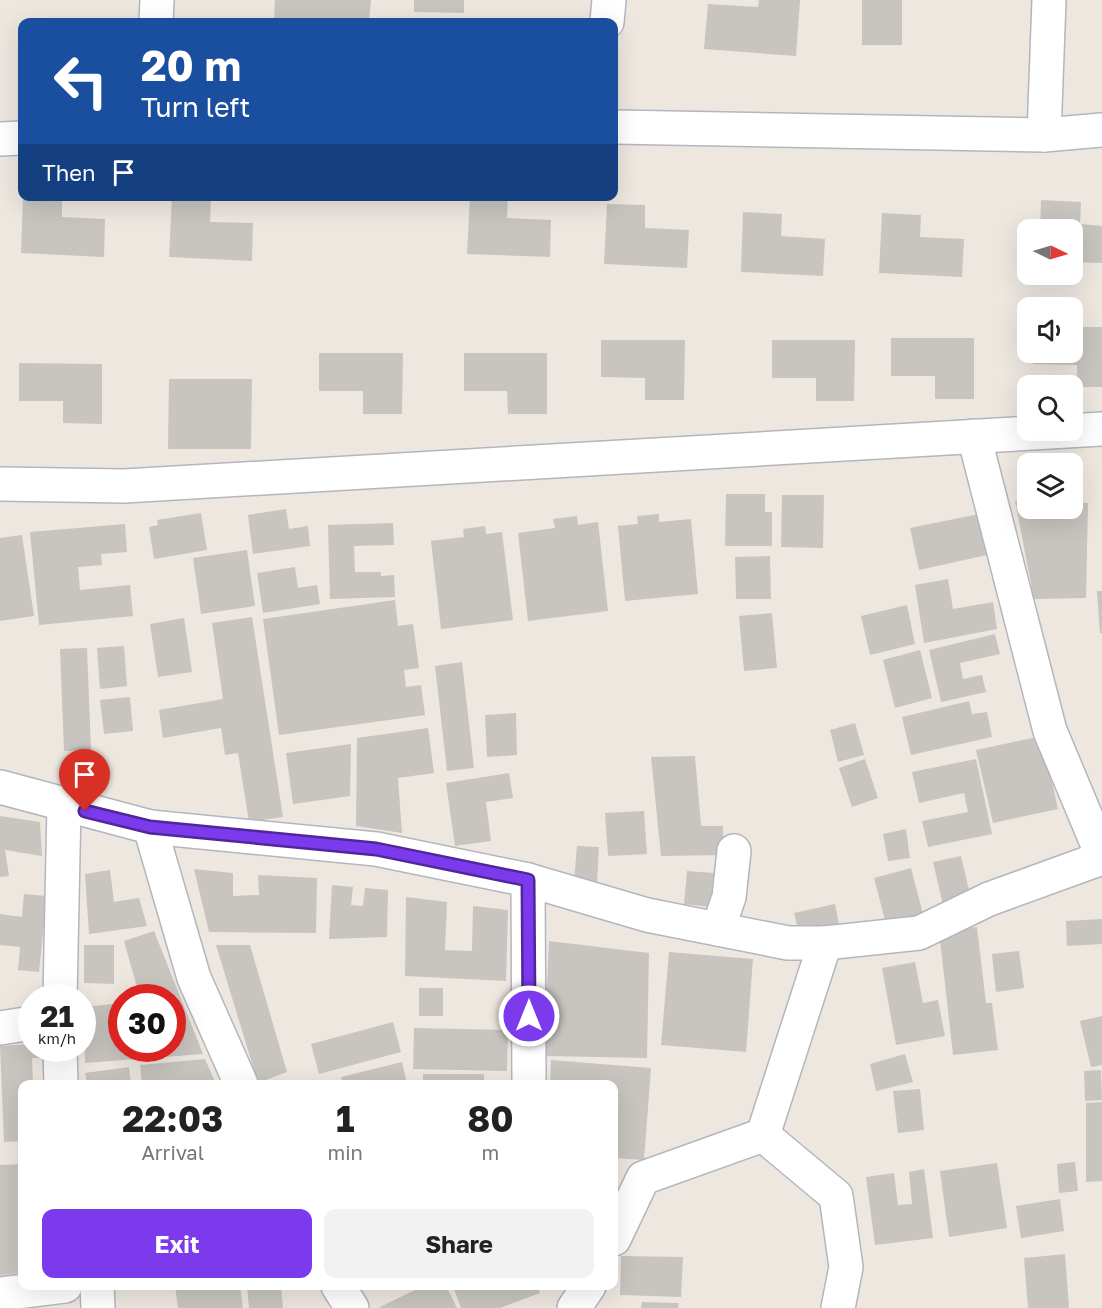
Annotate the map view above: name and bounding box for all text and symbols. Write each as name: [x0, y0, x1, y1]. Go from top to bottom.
text: 20 m: [141, 40, 241, 90]
icon: left: [42, 42, 120, 120]
text: Turn left: [141, 91, 250, 123]
icon: arrive: [107, 156, 140, 189]
text: Then: [42, 159, 95, 186]
north arrow: [1017, 219, 1083, 285]
map controls: [1017, 219, 1083, 519]
button: sound: [1017, 297, 1083, 363]
button: search: [1017, 375, 1083, 441]
button: layers: [1017, 453, 1083, 519]
pin: [59, 749, 110, 811]
icon: arrive: [68, 758, 101, 791]
speed limit sign: 30: [108, 984, 186, 1062]
position arrow: [497, 984, 561, 1048]
text: 21: [40, 998, 74, 1034]
text: km/h: [38, 1029, 76, 1047]
text: 22:03: [122, 1097, 223, 1140]
text: 1: [336, 1097, 354, 1140]
text: 80: [467, 1097, 514, 1140]
text: Arrival: [141, 1140, 204, 1164]
text: min: [327, 1140, 363, 1164]
text: m: [482, 1140, 499, 1164]
button: Exit: [42, 1209, 312, 1278]
button: Share: [324, 1209, 594, 1278]

